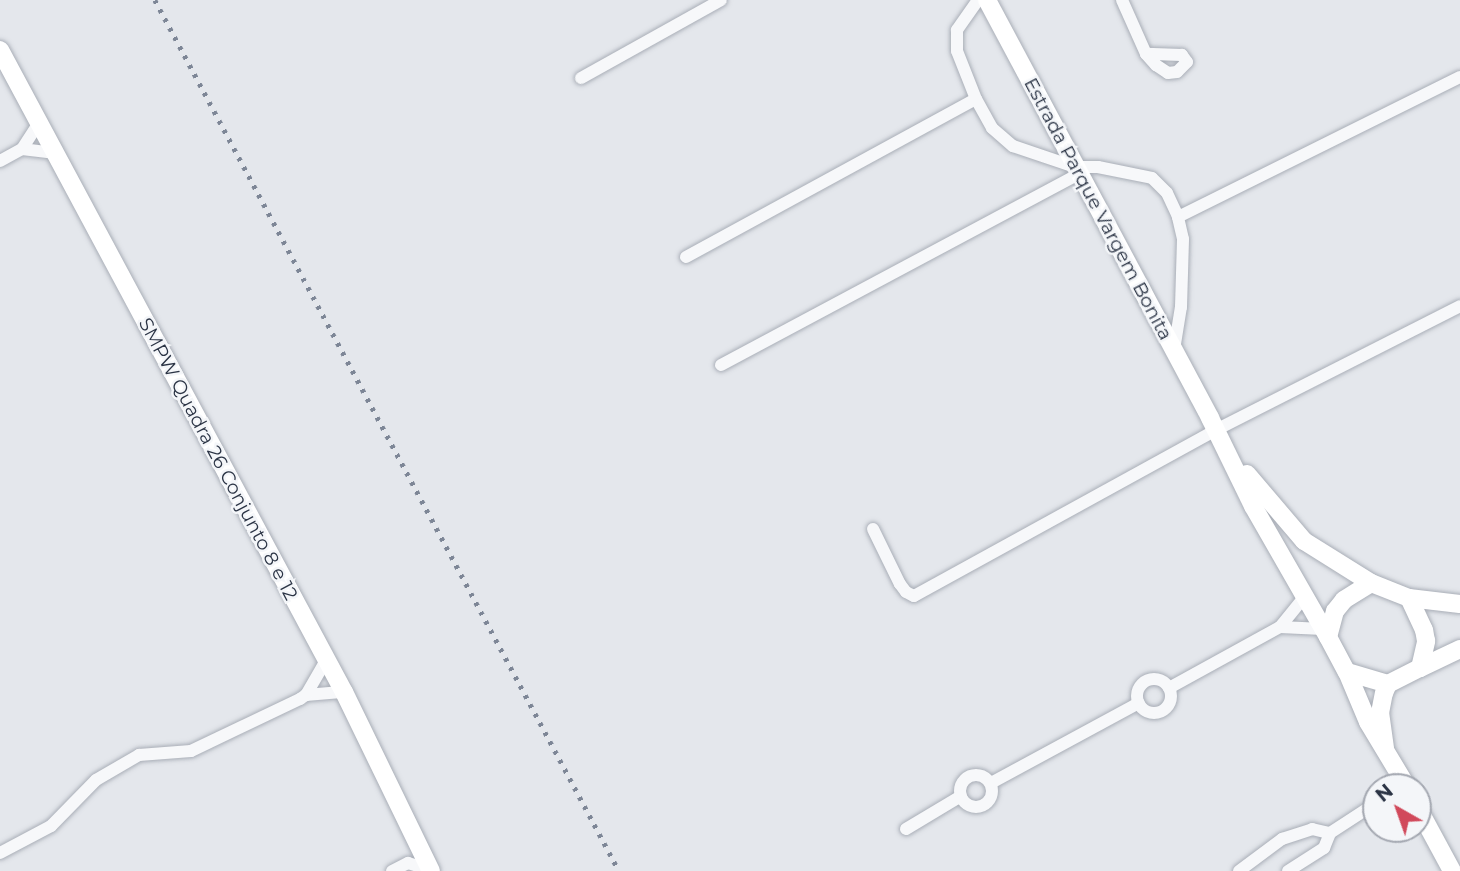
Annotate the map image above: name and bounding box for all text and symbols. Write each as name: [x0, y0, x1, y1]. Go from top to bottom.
street label: Estrada Parque Vargem Bonita: [1019, 74, 1177, 344]
street label: SMPW Quadra 26 Conjunto 8 e 12: [134, 314, 302, 604]
north arrow: [1362, 773, 1432, 843]
text: N: [1371, 779, 1398, 807]

